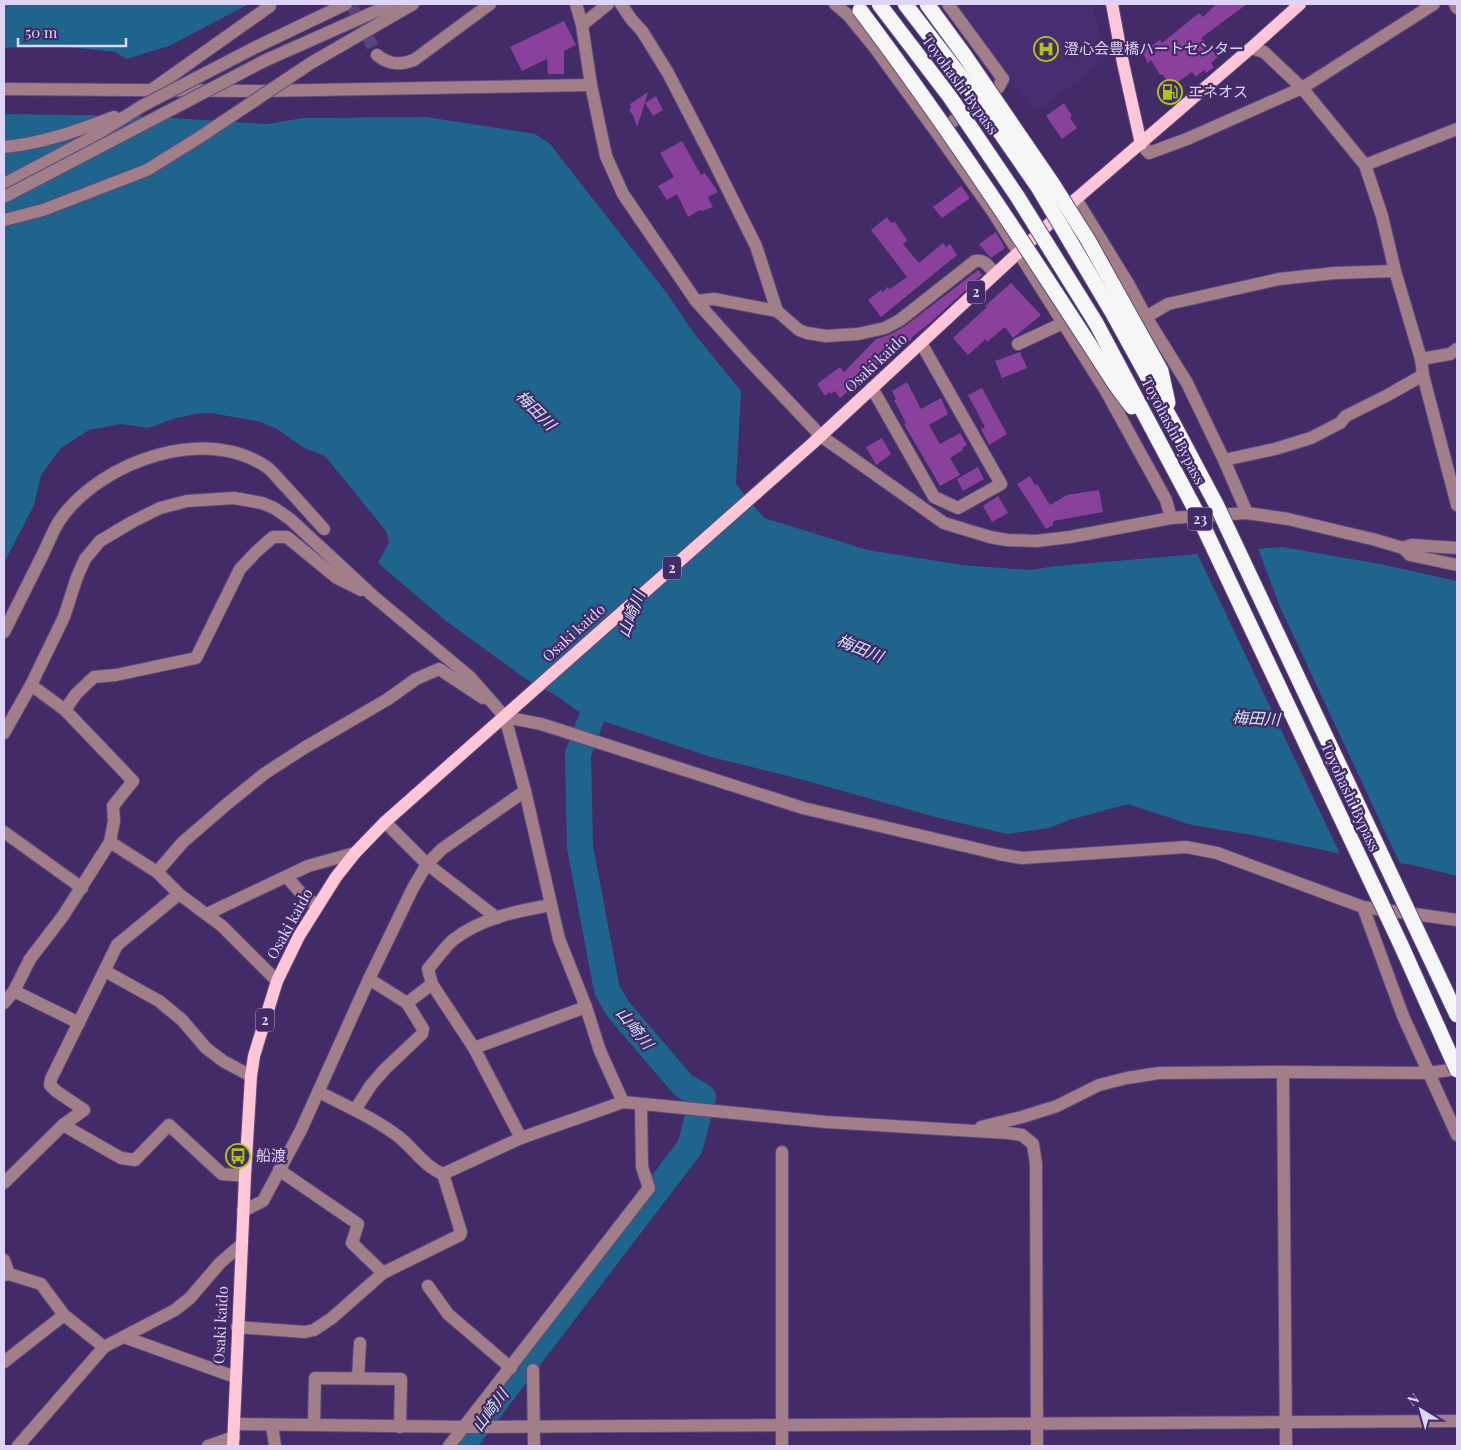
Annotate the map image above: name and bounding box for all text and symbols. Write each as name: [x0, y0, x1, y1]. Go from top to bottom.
scale bar: [18, 15, 125, 47]
text: 50 m: [25, 22, 58, 42]
street label: Toyohashi Bypass: [918, 31, 1004, 138]
hospital icon: 澄心会豊橋ハートセンター: [1033, 36, 1059, 62]
place label: 澄心会豊橋ハートセンター: [1064, 38, 1244, 58]
fuel station icon: エネオス: [1157, 79, 1183, 105]
place label: エネオス: [1188, 81, 1248, 101]
road number: 2: [967, 280, 985, 304]
street label: Osaki kaido: [840, 328, 911, 396]
street label: Toyohashi Bypass: [1137, 374, 1211, 488]
water label: 梅田川: [512, 385, 562, 435]
road number: 23: [1188, 508, 1212, 530]
road number: 2: [663, 556, 681, 580]
water label: 山崎川: [612, 586, 650, 640]
street label: Osaki kaido: [538, 599, 609, 666]
water label: 梅田川: [834, 629, 888, 667]
water label: 梅田川: [1232, 706, 1283, 729]
street label: Toyohashi Bypass: [1317, 739, 1385, 855]
street label: Osaki kaido: [261, 885, 317, 963]
water label: 山崎川: [612, 1002, 660, 1054]
road number: 2: [256, 1008, 274, 1032]
bus stop icon: 船渡: [225, 1143, 251, 1169]
place label: 船渡: [256, 1145, 286, 1165]
street label: Osaki kaido: [208, 1285, 232, 1364]
water label: 山崎川: [467, 1383, 514, 1435]
north arrow: [1396, 1385, 1446, 1435]
text: N: [1403, 1389, 1423, 1410]

